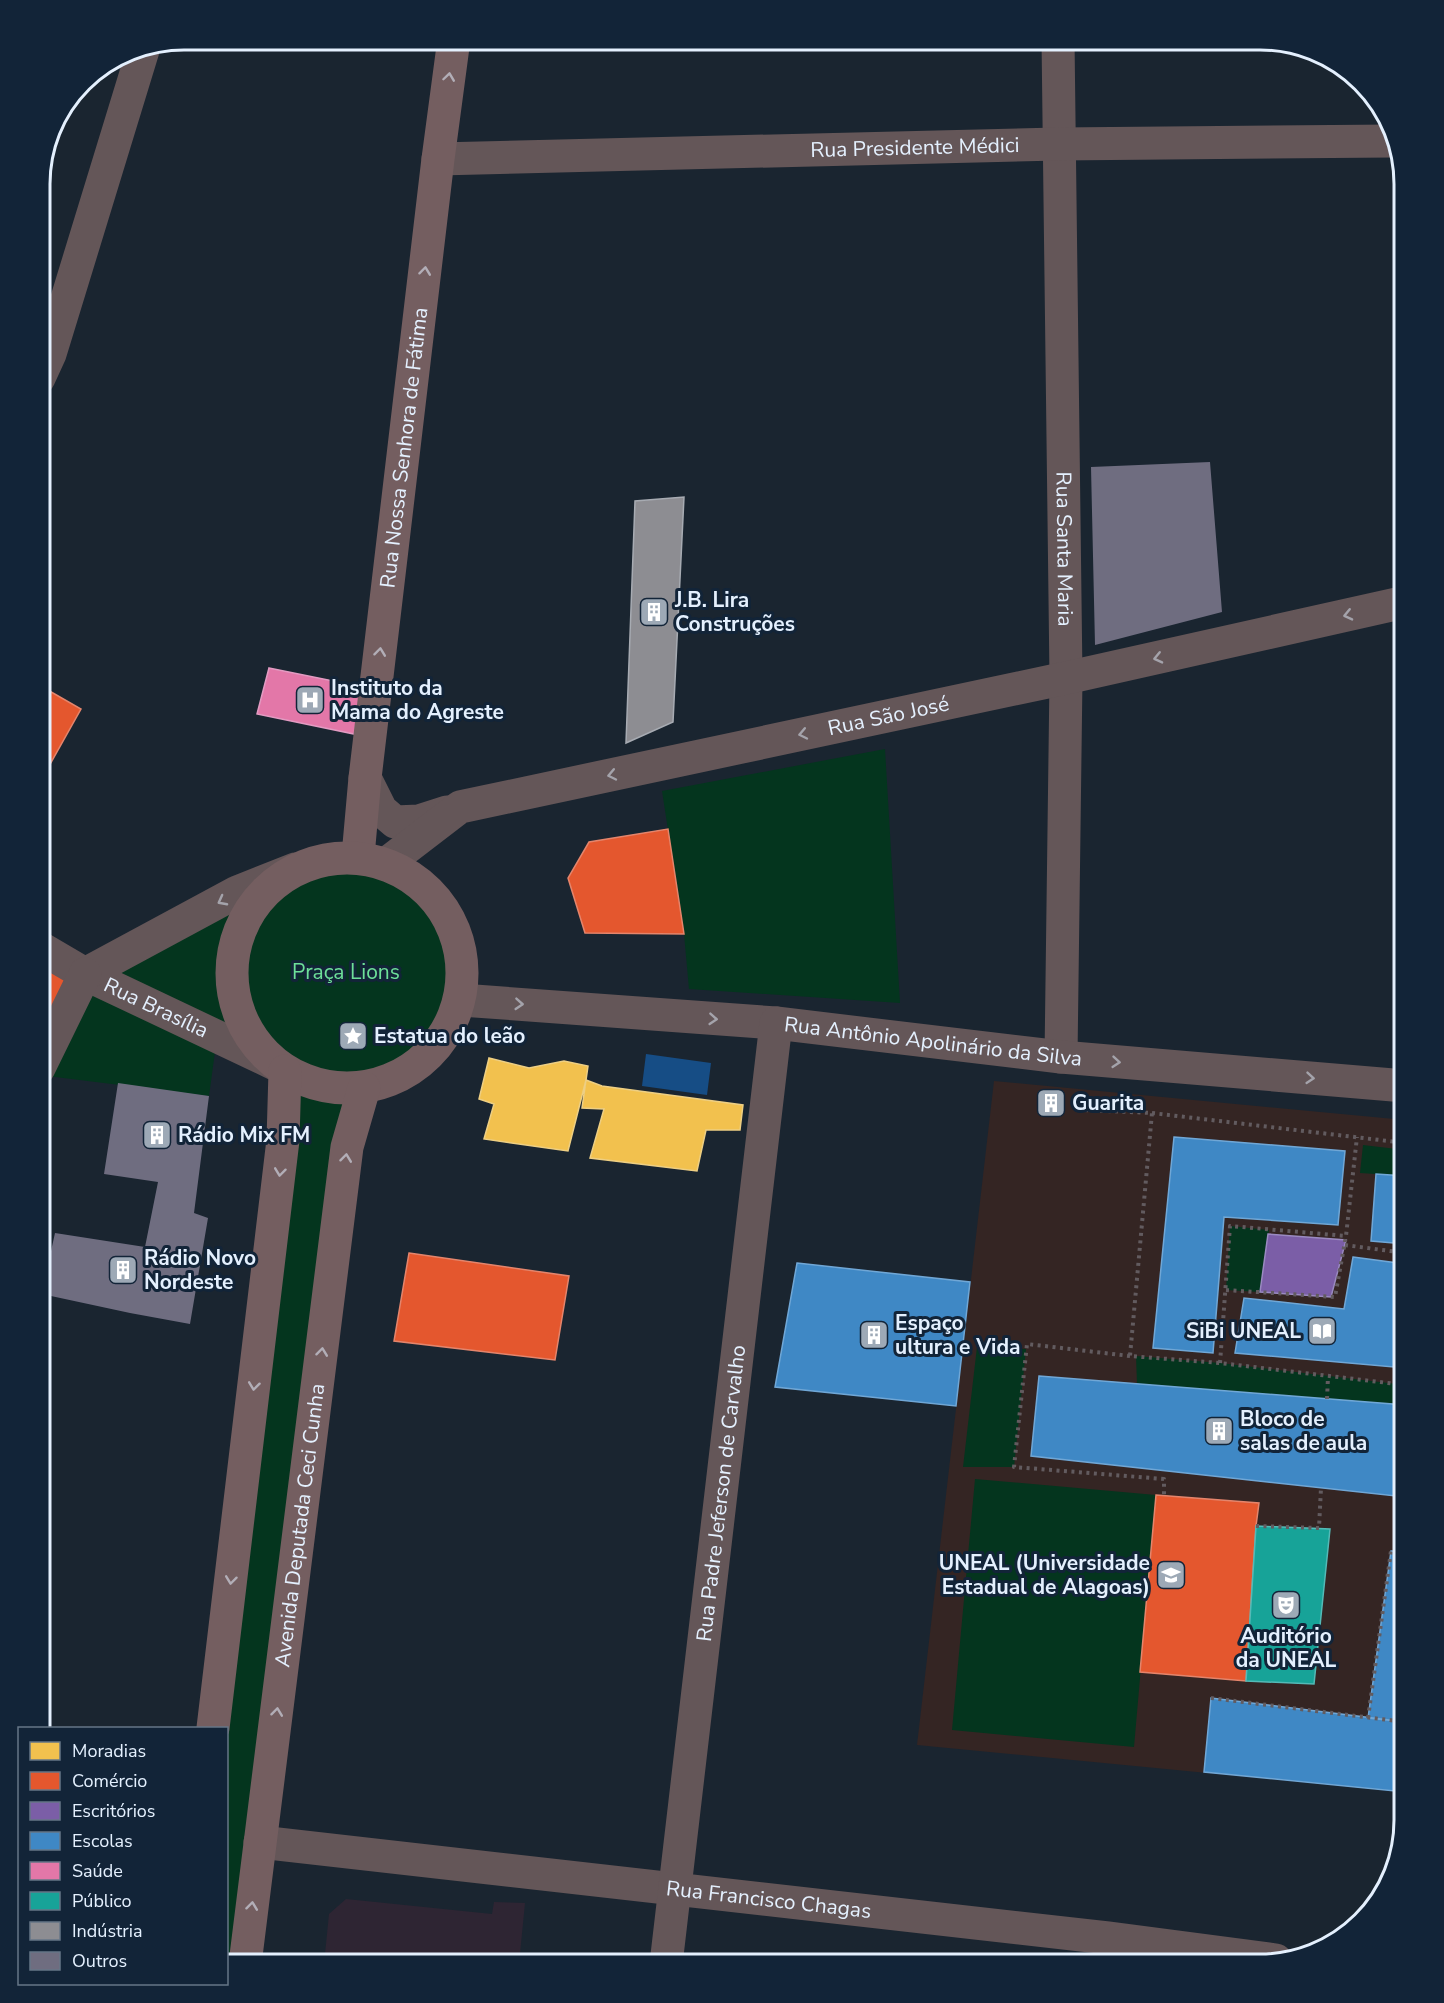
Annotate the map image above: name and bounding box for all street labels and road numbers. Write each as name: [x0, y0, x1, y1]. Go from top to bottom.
street label: Rua Presidente Médici: [810, 131, 1020, 164]
street label: Rua Nossa Senhora de Fátima: [374, 306, 434, 590]
street label: Rua Santa Maria: [1049, 471, 1079, 627]
street label: Rua São José: [825, 689, 952, 742]
street label: Rua Brasília: [99, 971, 213, 1044]
street label: Rua Antônio Apolinário da Silva: [783, 1010, 1083, 1073]
street label: Rua Padre Jeferson de Carvalho: [690, 1343, 752, 1643]
street label: Avenida Deputada Ceci Cunha: [268, 1382, 331, 1669]
street label: Rua Francisco Chagas: [665, 1874, 873, 1925]

